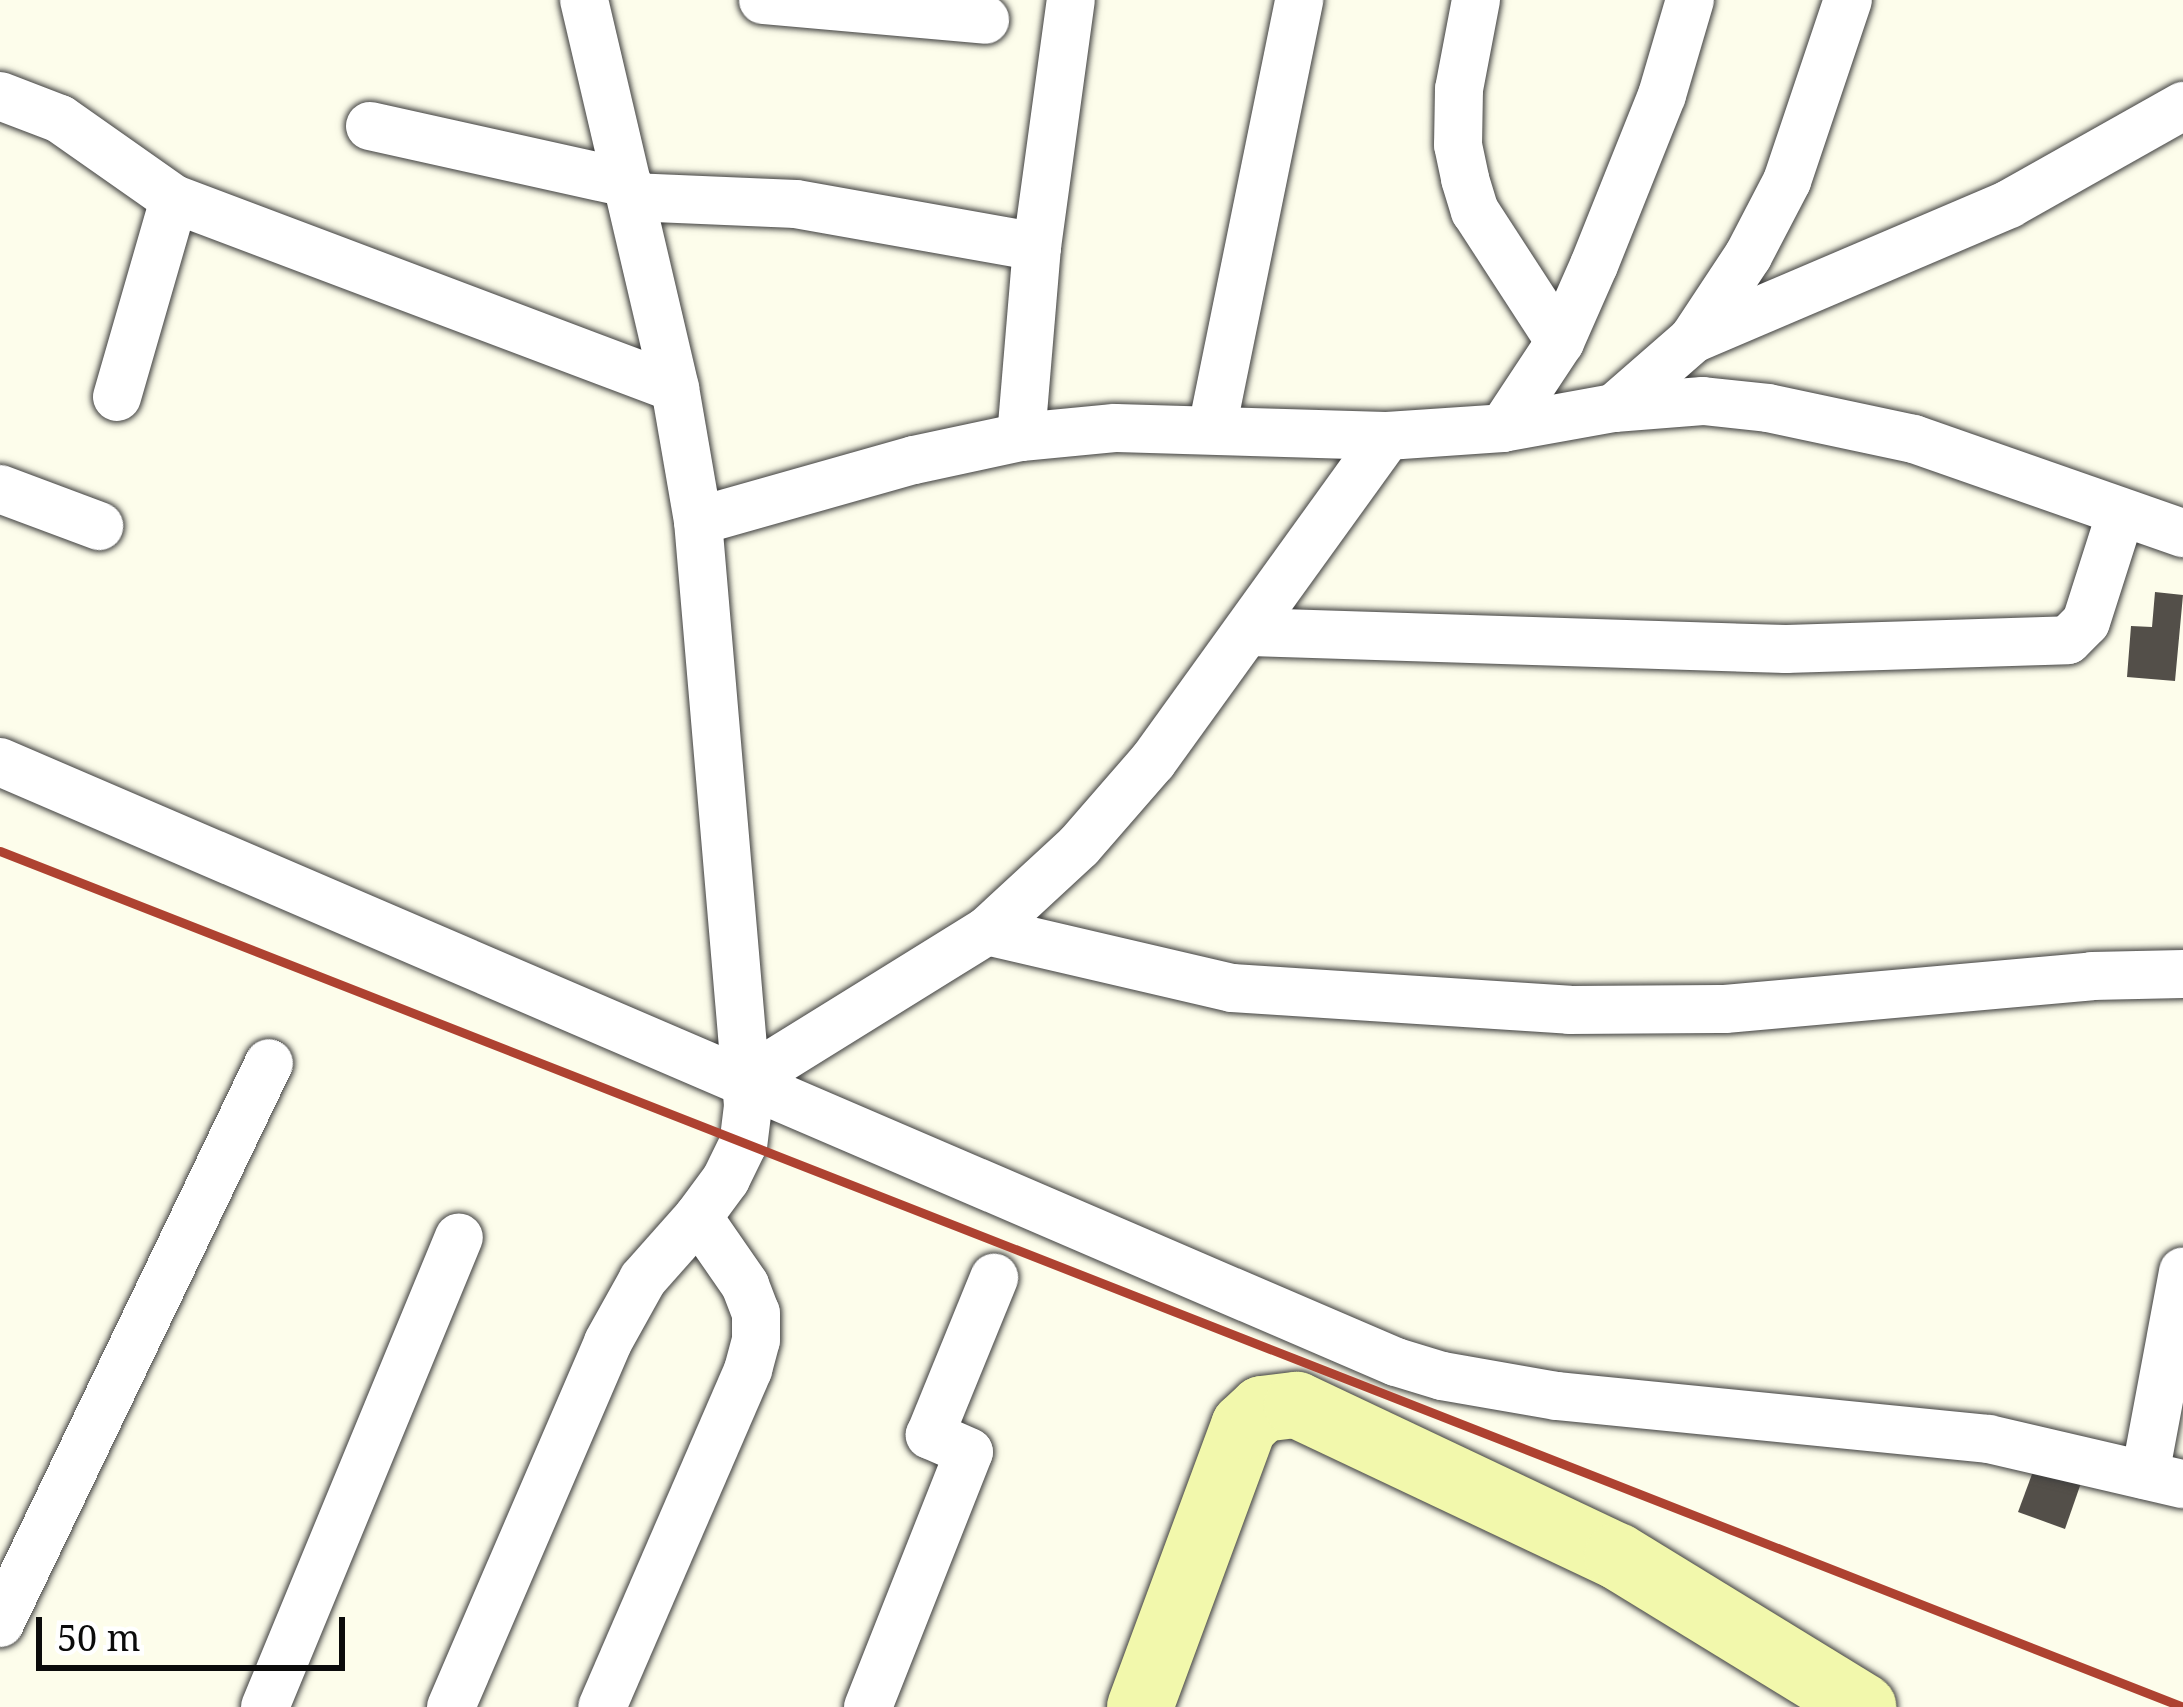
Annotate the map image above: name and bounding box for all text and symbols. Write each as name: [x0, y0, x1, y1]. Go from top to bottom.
scale bar: [42, 1593, 351, 1667]
text: 50 m: [57, 1613, 141, 1662]

